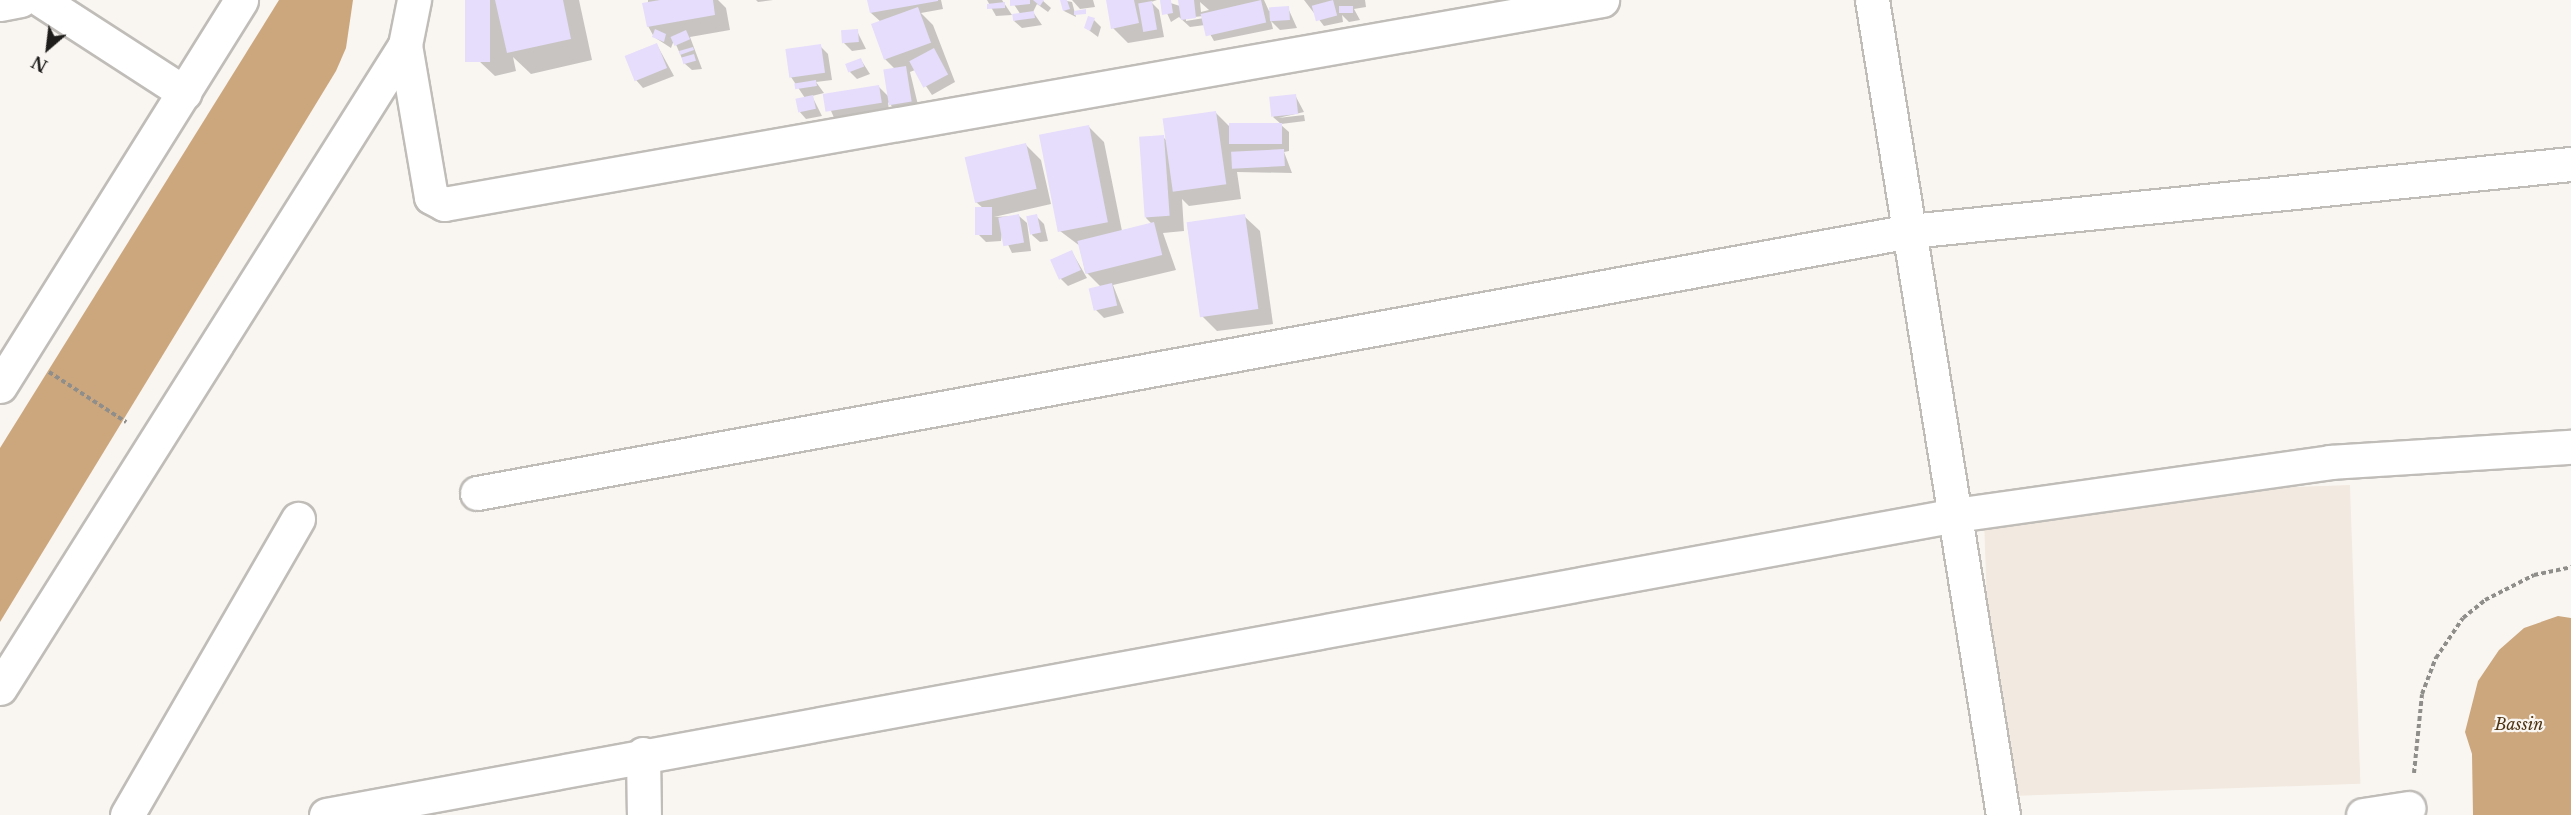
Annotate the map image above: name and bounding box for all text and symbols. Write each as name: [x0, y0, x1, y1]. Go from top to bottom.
north arrow: [18, 18, 78, 78]
text: N: [28, 52, 51, 76]
water label: Bassin: [2495, 714, 2543, 734]

